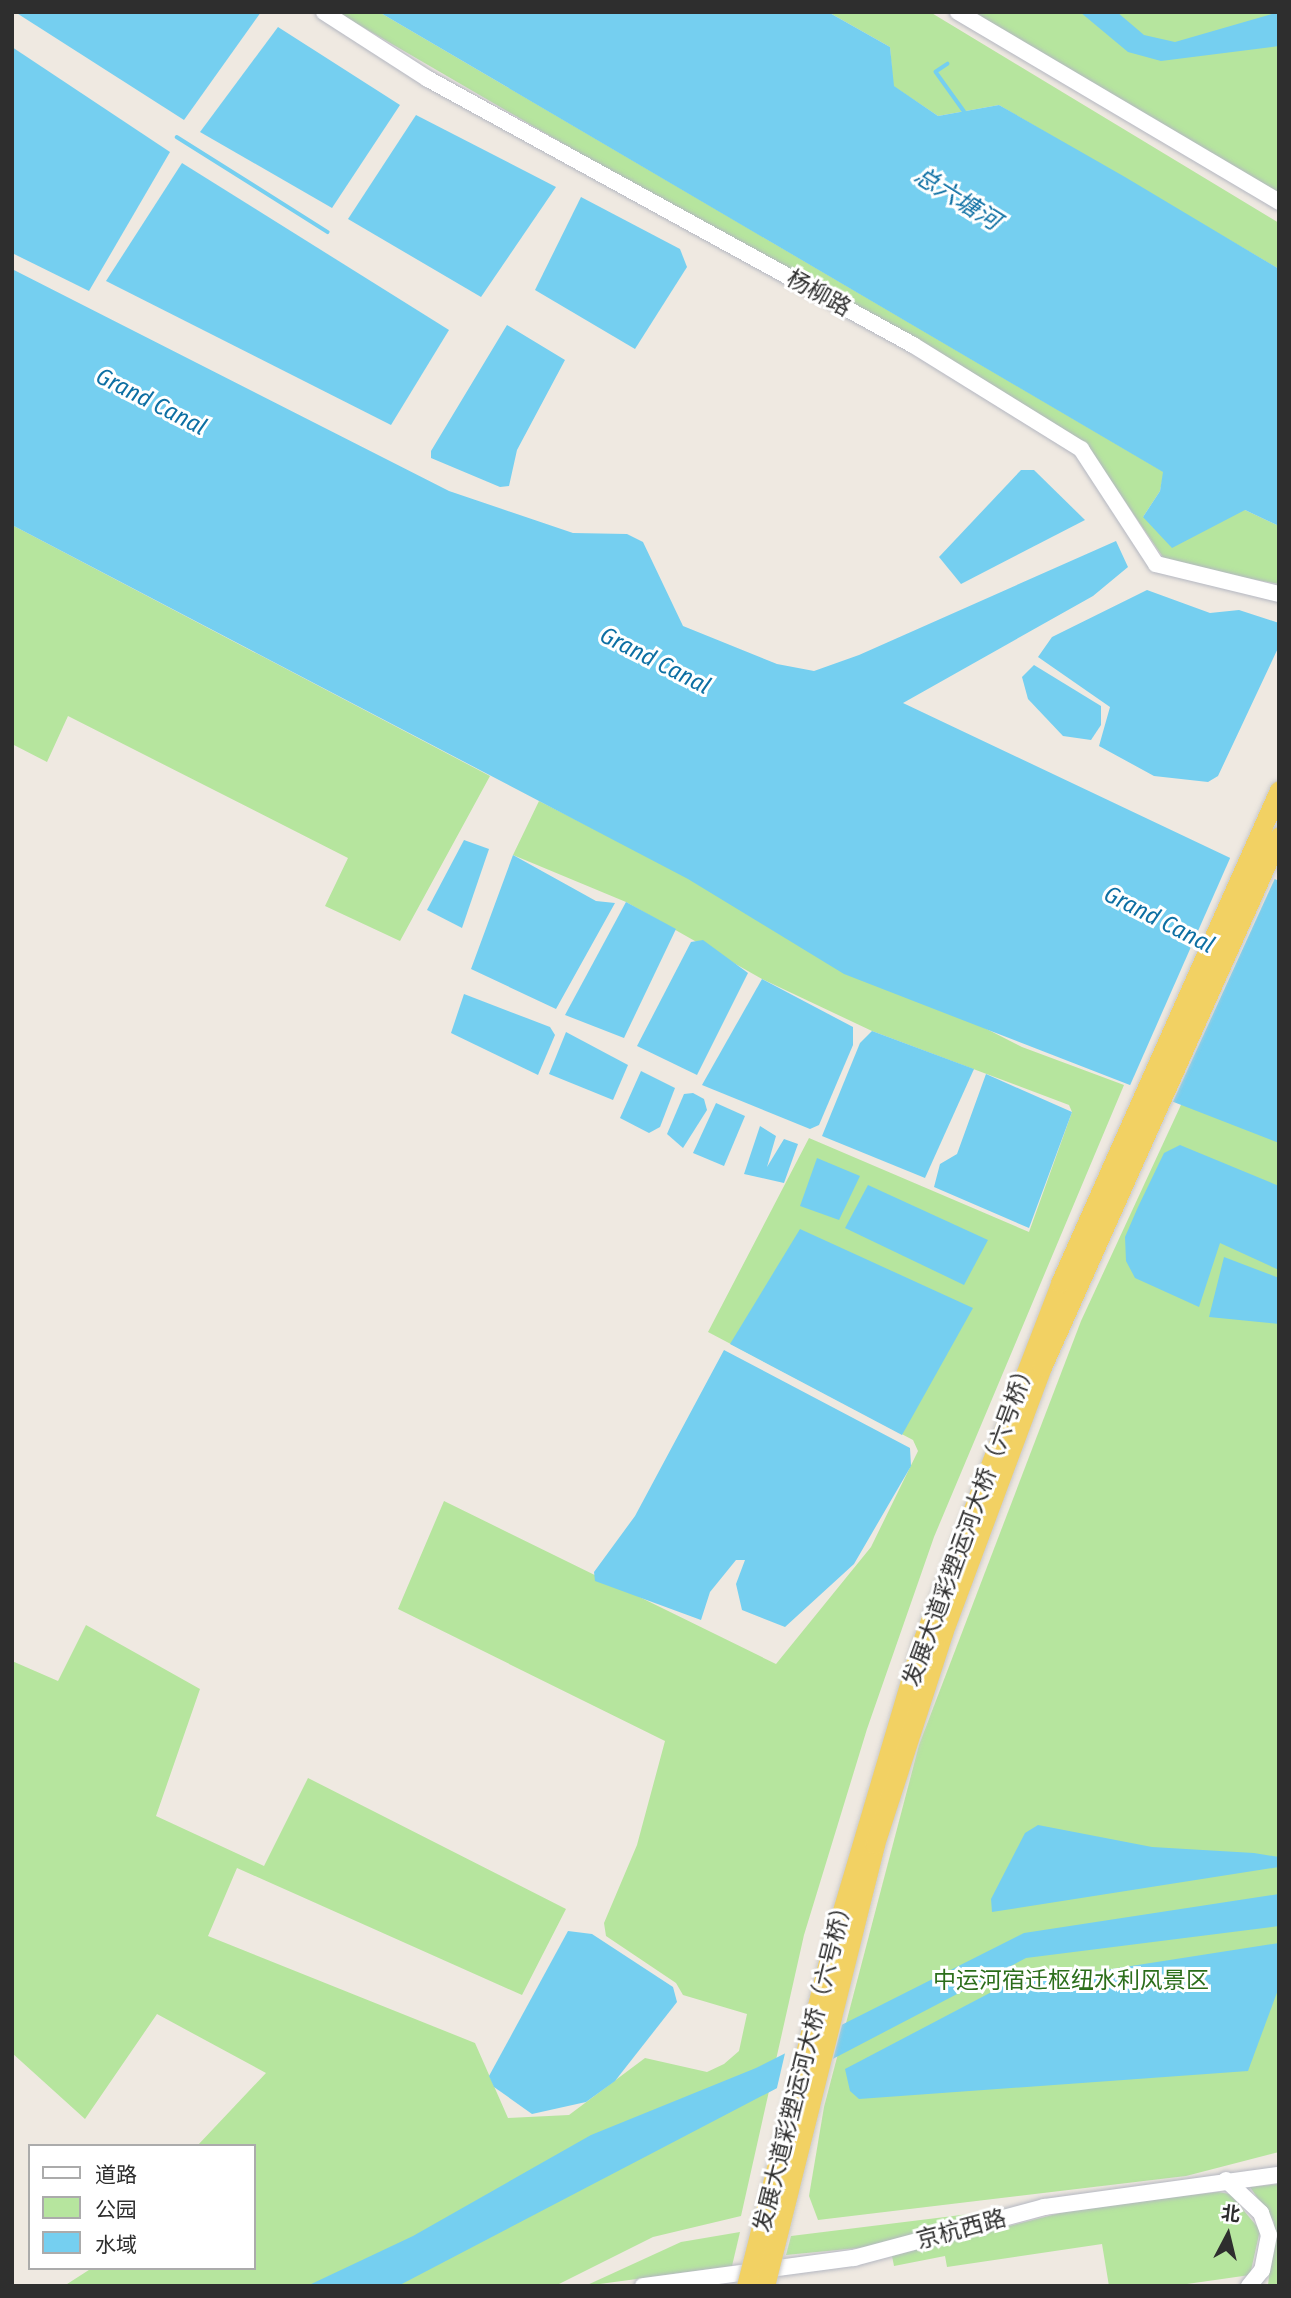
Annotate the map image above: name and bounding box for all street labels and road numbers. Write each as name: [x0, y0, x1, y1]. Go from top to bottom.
street label: 杨柳路: [782, 264, 856, 322]
street label: 发展大道彩塑运河大桥（六号桥）: [897, 1356, 1041, 1690]
street label: 发展大道彩塑运河大桥（六号桥）: [748, 1893, 858, 2235]
street label: 京杭西路: [913, 2204, 1009, 2254]

